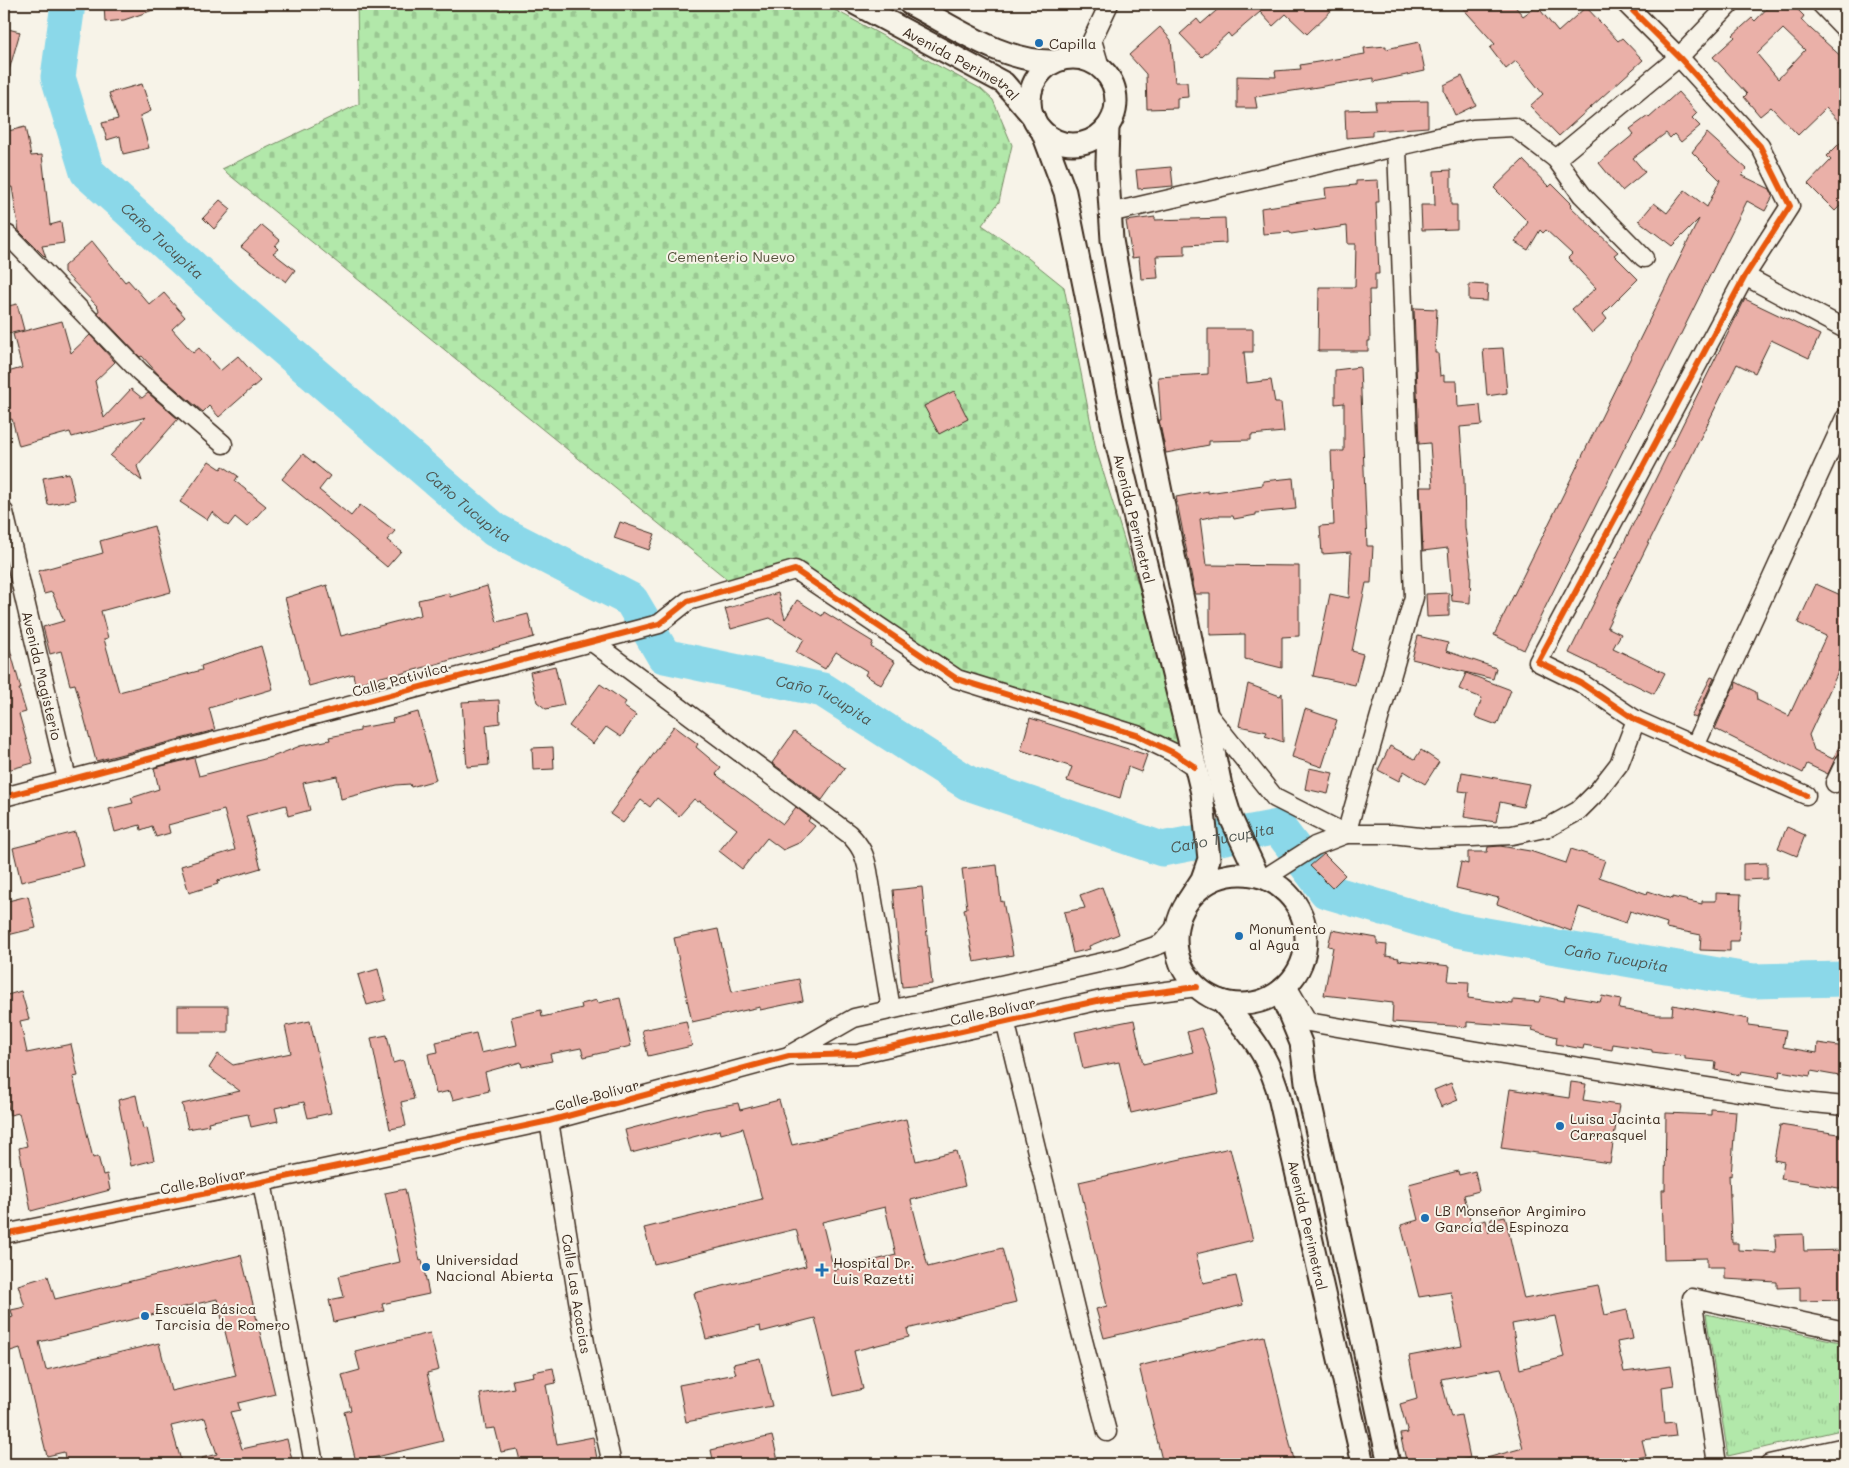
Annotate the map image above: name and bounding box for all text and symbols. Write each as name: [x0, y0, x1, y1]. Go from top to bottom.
street label: Avenida Perimetral: [900, 21, 1024, 104]
place label: Capilla: [1049, 34, 1096, 53]
marker: Capilla: [1033, 37, 1045, 49]
water label: Caño Tucupita: [117, 198, 208, 283]
park label: Cementerio Nuevo: [667, 247, 795, 266]
street label: Avenida Perimetral: [1110, 452, 1160, 585]
water label: Caño Tucupita: [421, 465, 515, 547]
street label: Avenida Magisterio: [18, 609, 67, 742]
street label: Calle Pativilca: [350, 657, 450, 701]
water label: Caño Tucupita: [774, 670, 877, 729]
water label: Caño Tucupita: [1169, 818, 1276, 857]
place label: Monumento al Agua: [1249, 919, 1326, 954]
marker: Monumento al Agua: [1233, 930, 1245, 942]
water label: Caño Tucupita: [1563, 939, 1670, 976]
street label: Calle Bolívar: [948, 993, 1038, 1029]
street label: Calle Bolívar: [553, 1075, 641, 1115]
place label: Luisa Jacinta Carrasquel: [1570, 1109, 1661, 1144]
marker: Luisa Jacinta Carrasquel: [1554, 1120, 1566, 1132]
street label: Avenida Perimetral: [1284, 1158, 1332, 1292]
street label: Calle Bolívar: [159, 1163, 247, 1199]
place label: LB Monseñor Argimiro García de Espinoza: [1435, 1201, 1586, 1236]
marker: LB Monseñor Argimiro García de Espinoza: [1419, 1212, 1431, 1224]
street label: Calle Las Acacias: [558, 1232, 596, 1356]
place label: Universidad Nacional Abierta: [436, 1250, 554, 1285]
place label: Hospital Dr. Luis Razetti: [833, 1253, 915, 1288]
marker: Universidad Nacional Abierta: [420, 1261, 432, 1273]
marker: Hospital Dr. Luis Razetti: [815, 1263, 829, 1277]
place label: Escuela Básica Tarcisia de Romero: [155, 1299, 290, 1334]
marker: Escuela Básica Tarcisia de Romero: [139, 1310, 151, 1322]

